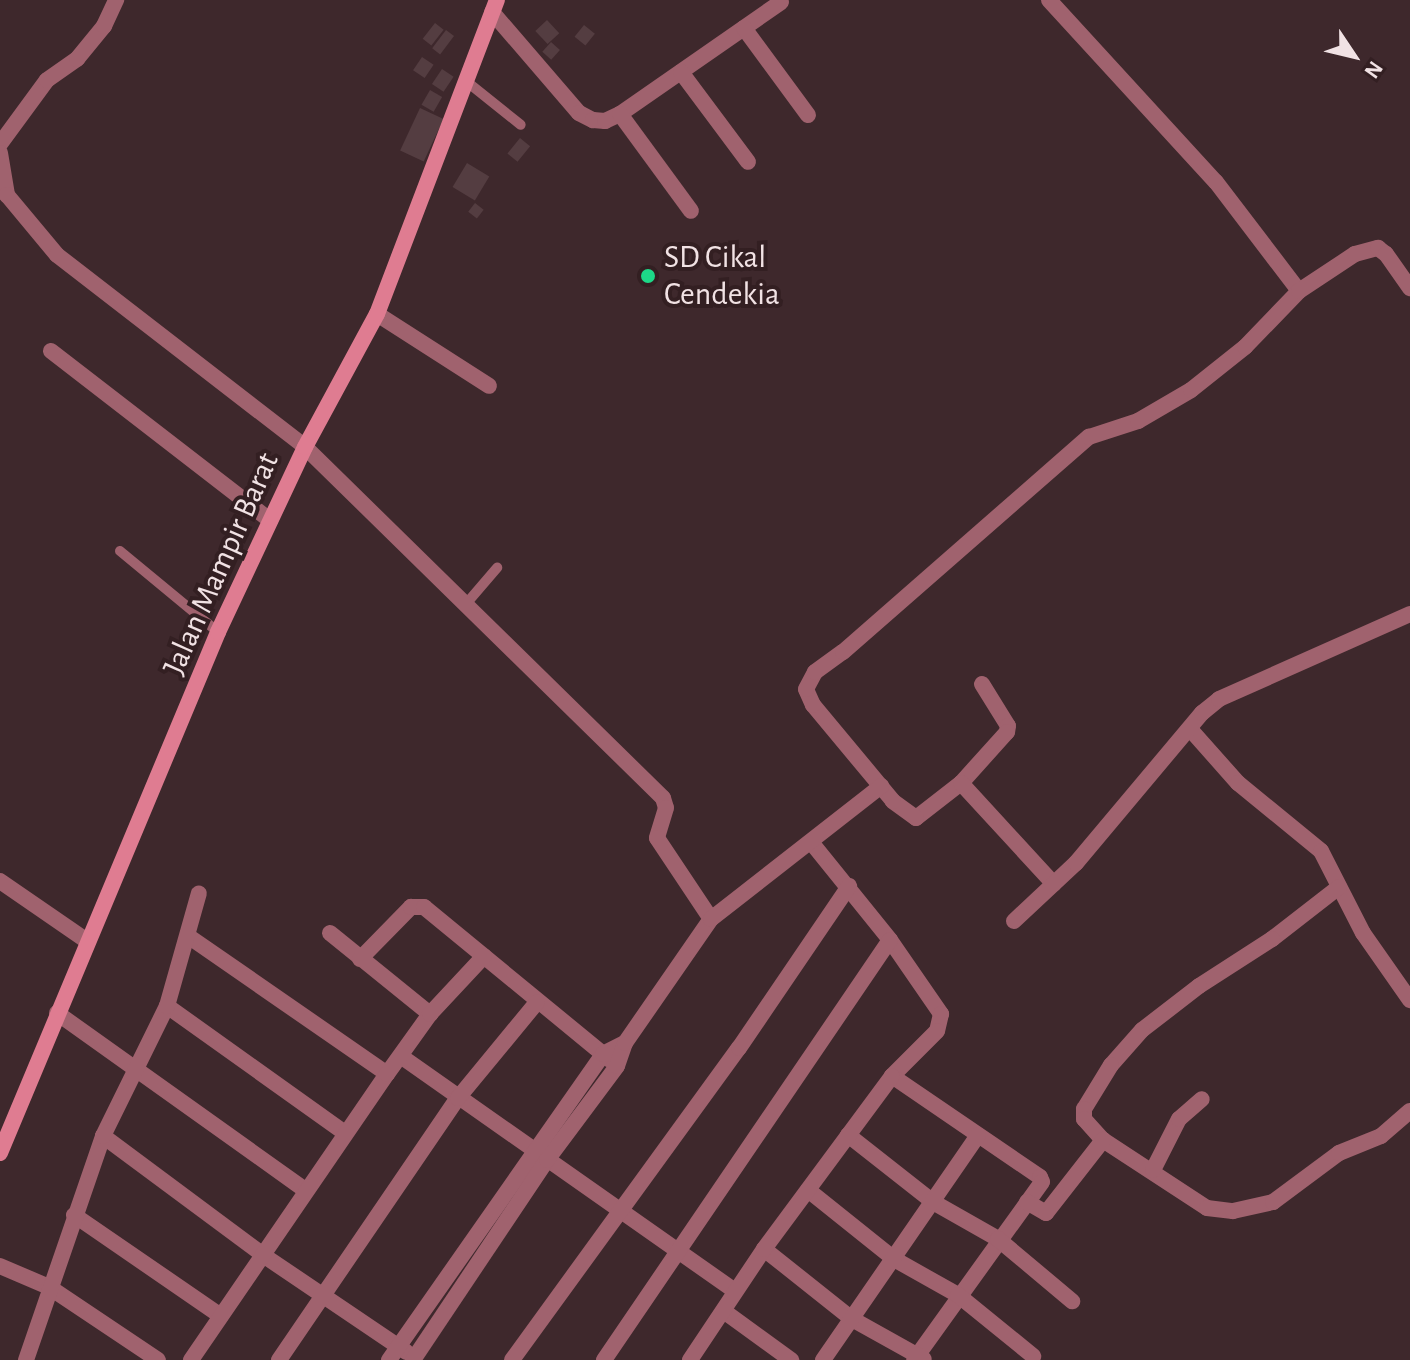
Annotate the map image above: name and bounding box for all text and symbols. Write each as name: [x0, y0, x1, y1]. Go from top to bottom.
north arrow: [1314, 16, 1394, 96]
text: N: [1360, 57, 1387, 82]
place label: SD Cikal Cendekia: [664, 239, 780, 314]
marker: SD Cikal Cendekia: [639, 267, 657, 285]
street label: Jalan Mampir Barat: [155, 447, 287, 681]

